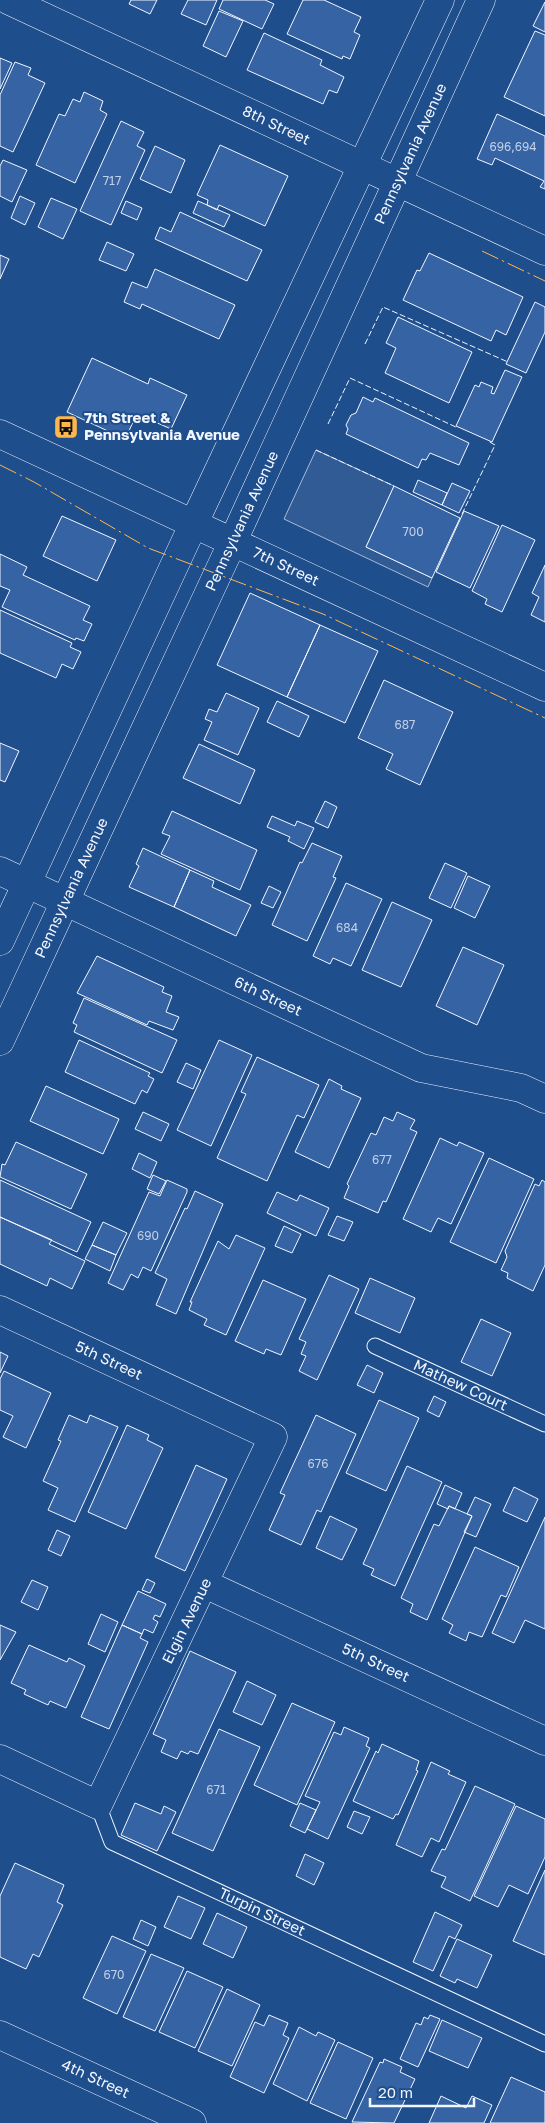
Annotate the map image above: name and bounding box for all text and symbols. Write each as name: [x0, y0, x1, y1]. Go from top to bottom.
street label: Pennsylvania Avenue: [370, 80, 450, 226]
street label: 8th Street: [240, 101, 313, 148]
house number: 696,694: [489, 139, 537, 154]
house number: 717: [103, 173, 121, 188]
place label: 7th Street & Pennsylvania Avenue: [84, 408, 240, 443]
bus stop icon: 7th Street & Pennsylvania Avenue: [53, 414, 79, 440]
street label: Pennsylvania Avenue: [201, 447, 282, 594]
house number: 700: [402, 524, 424, 539]
street label: 7th Street: [250, 543, 322, 589]
house number: 687: [395, 717, 415, 732]
street label: Pennsylvania Avenue: [30, 814, 111, 960]
house number: 684: [336, 920, 358, 935]
street label: 6th Street: [232, 972, 305, 1019]
house number: 677: [372, 1152, 392, 1167]
house number: 690: [137, 1228, 159, 1243]
street label: 5th Street: [73, 1336, 146, 1383]
street label: Mathew Court: [411, 1355, 511, 1414]
house number: 676: [308, 1456, 328, 1471]
street label: Elgin Avenue: [158, 1575, 215, 1666]
street label: 5th Street: [340, 1639, 413, 1685]
house number: 671: [206, 1782, 226, 1797]
street label: Turpin Street: [216, 1883, 309, 1939]
house number: 670: [103, 1967, 125, 1982]
street label: 4th Street: [59, 2055, 133, 2101]
scale bar: [370, 2076, 474, 2108]
text: 20 m: [378, 2083, 413, 2101]

